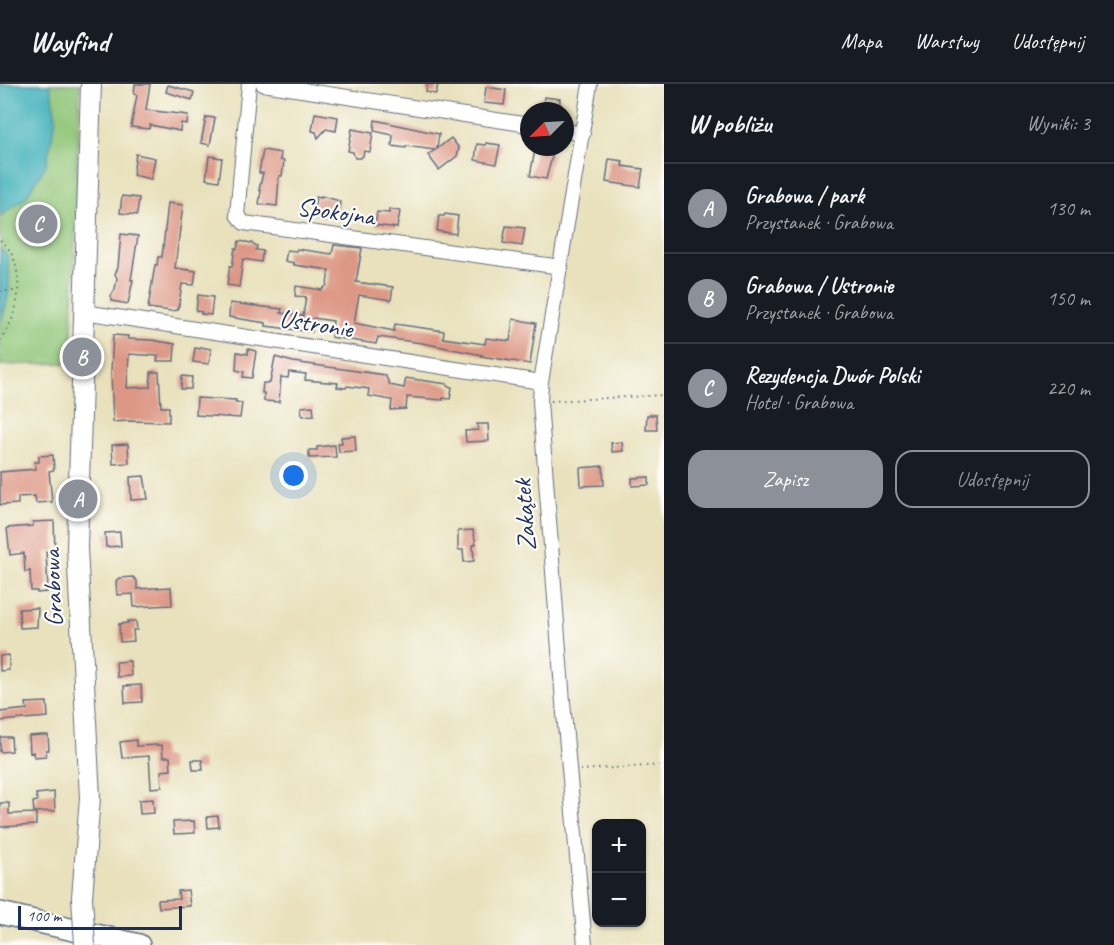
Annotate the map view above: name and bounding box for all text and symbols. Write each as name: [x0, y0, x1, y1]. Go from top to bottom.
text: Wayfind: [30, 24, 109, 59]
text: Mapa: [841, 28, 882, 54]
text: Warstwy: [915, 28, 979, 54]
text: Udostępnij: [1012, 28, 1084, 54]
north arrow: [520, 102, 574, 156]
text: W pobliżu: [688, 107, 771, 140]
text: Wyniki: 3: [1027, 111, 1090, 136]
text: Grabowa / park: [745, 182, 864, 210]
street label: Spokojna: [295, 190, 379, 234]
text: A: [702, 196, 713, 221]
text: 130 m: [1047, 196, 1090, 221]
pin: C: [18, 202, 57, 246]
text: Przystanek · Grabowa: [745, 210, 893, 235]
text: Grabowa / Ustronie: [745, 272, 893, 300]
text: B: [702, 286, 713, 311]
text: 150 m: [1047, 286, 1090, 311]
text: Przystanek · Grabowa: [745, 300, 893, 325]
street label: Ustronie: [277, 301, 356, 346]
pin: B: [62, 334, 101, 380]
text: Rezydencja Dwór Polski: [745, 362, 919, 390]
text: C: [703, 376, 712, 401]
text: 220 m: [1047, 376, 1090, 401]
text: Hotel · Grabowa: [745, 390, 853, 415]
button: Zapisz: [688, 450, 883, 508]
button: Udostępnij: [895, 450, 1090, 508]
your location: [279, 461, 308, 490]
pin: A: [58, 476, 98, 522]
street label: Zakątek: [505, 476, 543, 552]
street label: Grabowa: [35, 546, 70, 627]
map controls: [592, 819, 646, 927]
button: +: [592, 819, 646, 873]
button: −: [592, 873, 646, 927]
scale bar: [18, 903, 182, 930]
text: 100 m: [27, 906, 61, 926]

